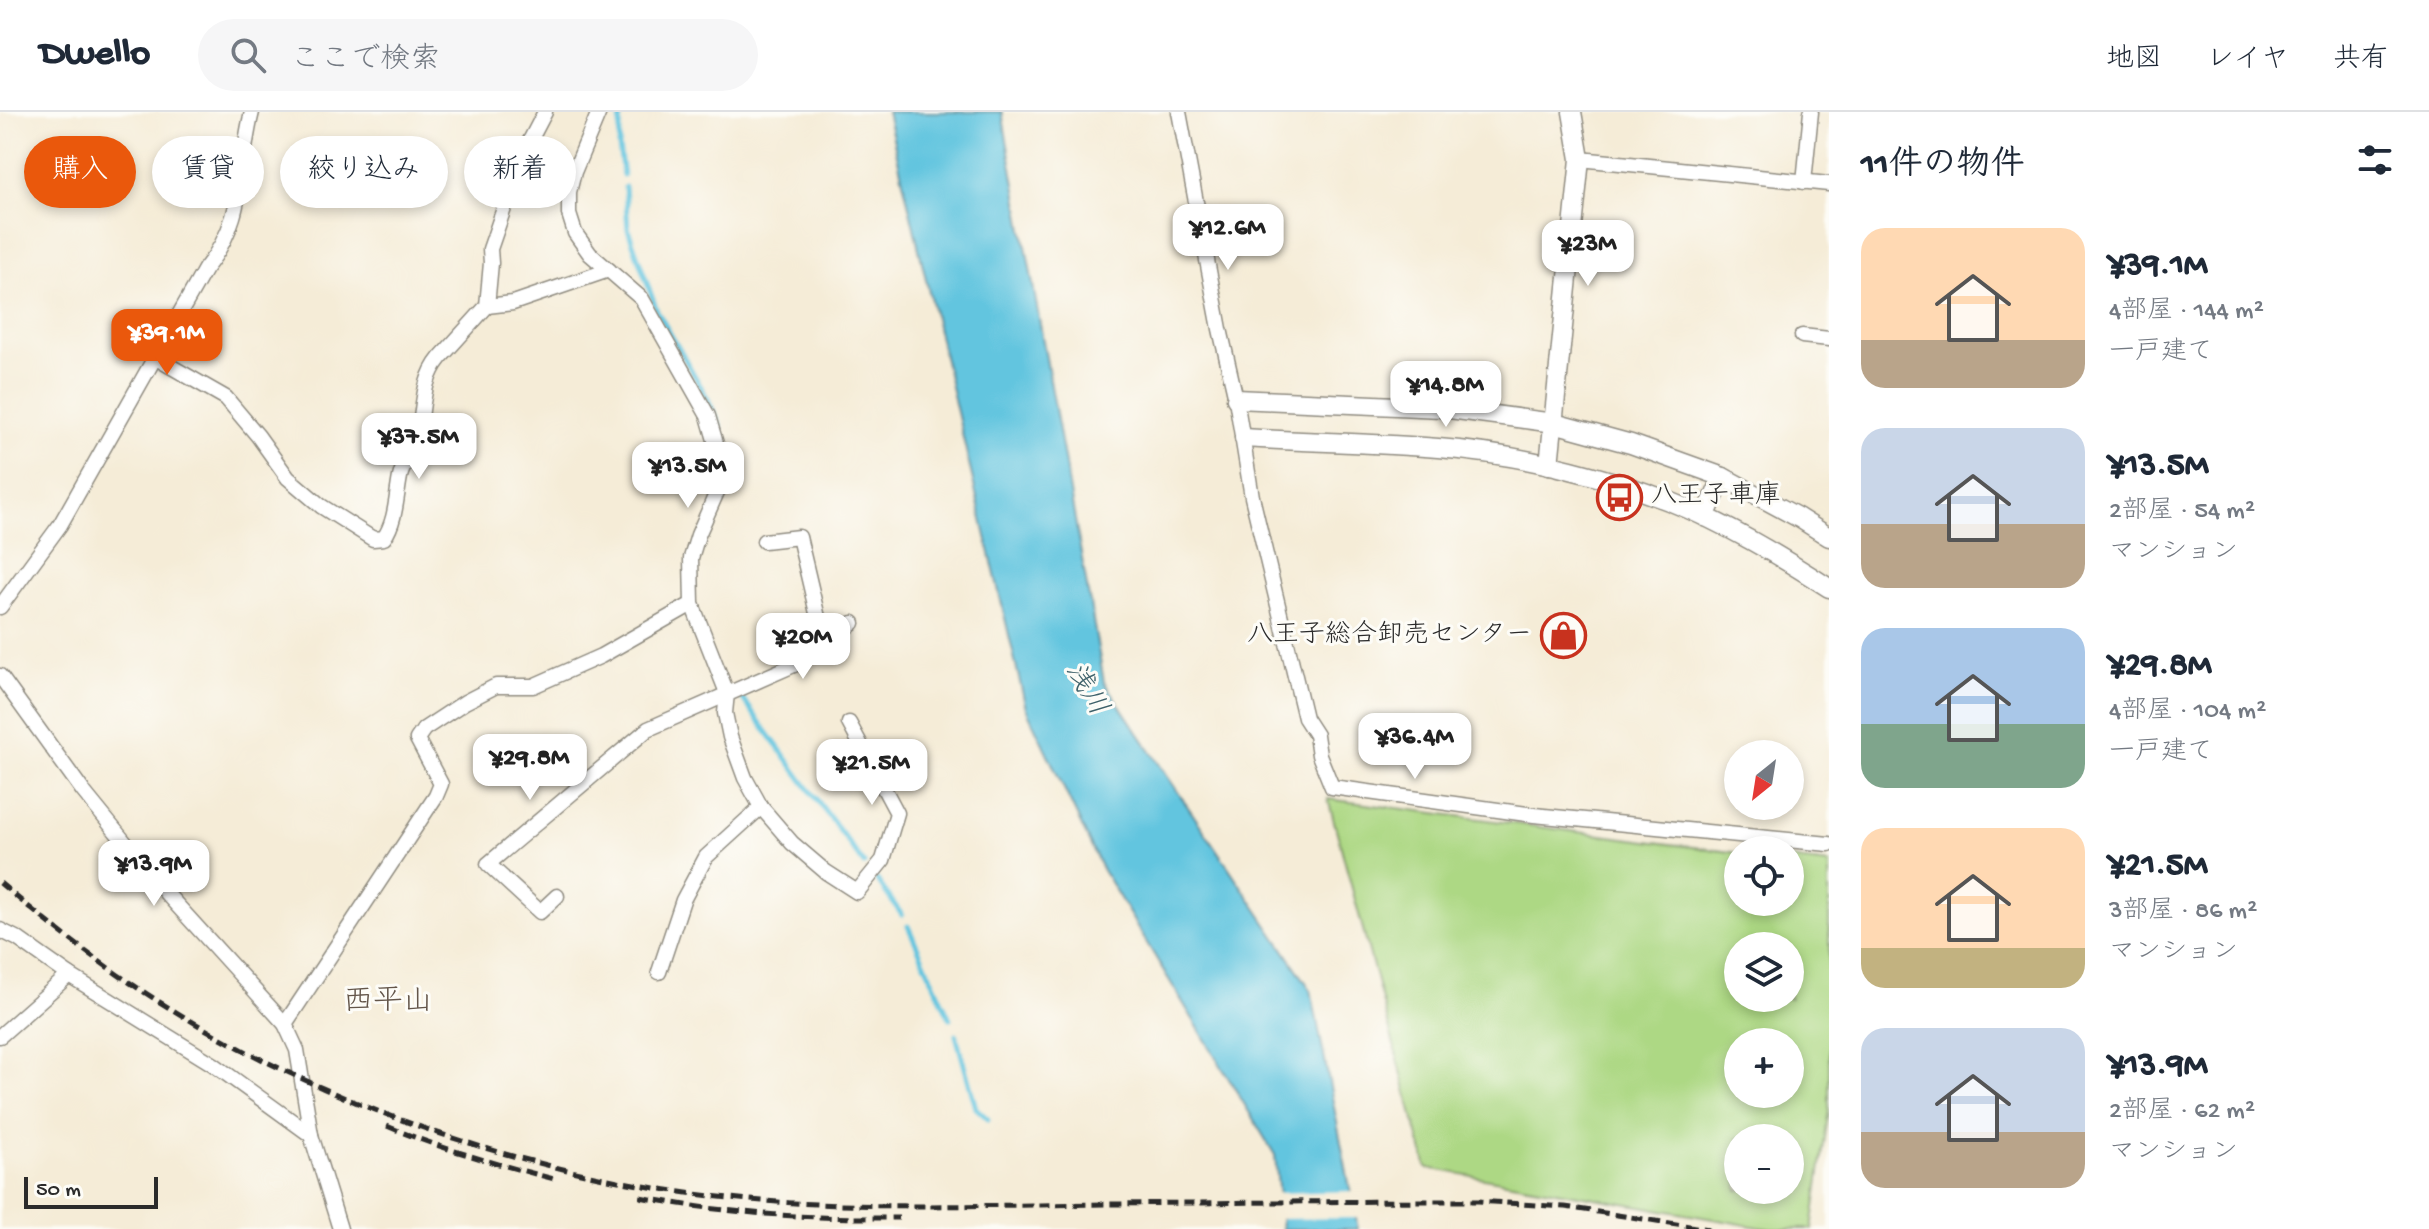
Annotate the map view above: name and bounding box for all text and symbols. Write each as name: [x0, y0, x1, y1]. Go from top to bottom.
search box: [198, 19, 758, 91]
text: Dwello: [40, 33, 150, 77]
icon: search: [226, 33, 270, 77]
text: ここで検索: [290, 44, 440, 79]
text: 地図: [2106, 44, 2162, 77]
text: レイヤ: [2206, 44, 2289, 77]
text: 共有: [2333, 44, 2389, 77]
chip: 購入: [24, 136, 136, 208]
chip: 賃貸: [152, 136, 264, 208]
chip: 絞り込み: [280, 136, 448, 208]
chip: 新着: [464, 136, 576, 208]
icon: filters: [2353, 138, 2397, 182]
text: 11件の物件: [1861, 147, 2024, 187]
pin: ¥12.6M: [1163, 204, 1293, 272]
text: ¥12.6M: [1191, 214, 1265, 245]
pin: ¥23M: [1541, 220, 1635, 288]
text: ¥23M: [1560, 230, 1616, 261]
text: ¥39.1M: [2109, 247, 2207, 287]
icon: home: [1925, 260, 2021, 356]
text: 4部屋 · 144 m²: [2109, 297, 2264, 328]
pin: ¥39.1M: [102, 309, 232, 377]
text: ¥39.1M: [129, 319, 205, 350]
text: 一戸建て: [2109, 338, 2213, 369]
pin: ¥14.8M: [1381, 361, 1511, 429]
text: ¥14.8M: [1408, 371, 1484, 402]
pin: ¥37.5M: [354, 413, 484, 481]
text: ¥37.5M: [380, 423, 458, 454]
pin: ¥13.5M: [623, 442, 753, 510]
text: ¥13.5M: [2109, 447, 2208, 487]
text: ¥13.5M: [650, 452, 726, 483]
icon: home: [1925, 460, 2021, 556]
bus stop icon: 八王子車庫: [1596, 473, 1644, 521]
place label: 八王子車庫: [1651, 480, 1781, 513]
text: 2部屋 · 54 m²: [2109, 497, 2255, 528]
text: マンション: [2109, 538, 2238, 569]
shop icon: 八王子総合卸売センター: [1539, 612, 1587, 660]
pin: ¥20M: [756, 613, 850, 681]
place label: 八王子総合卸売センター: [1247, 620, 1532, 652]
text: ¥20M: [774, 623, 832, 654]
text: ¥29.8M: [2109, 647, 2211, 687]
water label: 浅川: [1056, 657, 1114, 723]
icon: home: [1925, 660, 2021, 756]
text: 4部屋 · 104 m²: [2109, 697, 2266, 728]
pin: ¥36.4M: [1350, 713, 1480, 781]
text: ¥36.4M: [1376, 723, 1454, 754]
pin: ¥29.8M: [465, 734, 595, 802]
text: 一戸建て: [2109, 738, 2213, 769]
pin: ¥21.5M: [807, 739, 937, 807]
north arrow: [1724, 740, 1804, 820]
map controls: [1724, 740, 1804, 1204]
text: ¥29.8M: [491, 744, 569, 775]
text: ¥21.5M: [834, 749, 910, 780]
button: locate: [1724, 836, 1804, 916]
pin: ¥13.9M: [89, 840, 219, 908]
text: ¥21.5M: [2109, 847, 2207, 887]
text: ¥13.9M: [116, 850, 192, 881]
icon: home: [1925, 860, 2021, 956]
text: 3部屋 · 86 m²: [2109, 897, 2257, 928]
button: layers: [1724, 932, 1804, 1012]
text: マンション: [2109, 938, 2238, 969]
district label: 西平山: [343, 986, 433, 1021]
button: +: [1724, 1028, 1804, 1108]
text: ¥13.9M: [2109, 1047, 2207, 1087]
icon: home: [1925, 1060, 2021, 1156]
text: 2部屋 · 62 m²: [2109, 1097, 2255, 1128]
button: −: [1724, 1124, 1804, 1204]
text: マンション: [2109, 1138, 2238, 1169]
scale bar: [24, 1173, 158, 1209]
text: 50 m: [36, 1178, 81, 1204]

